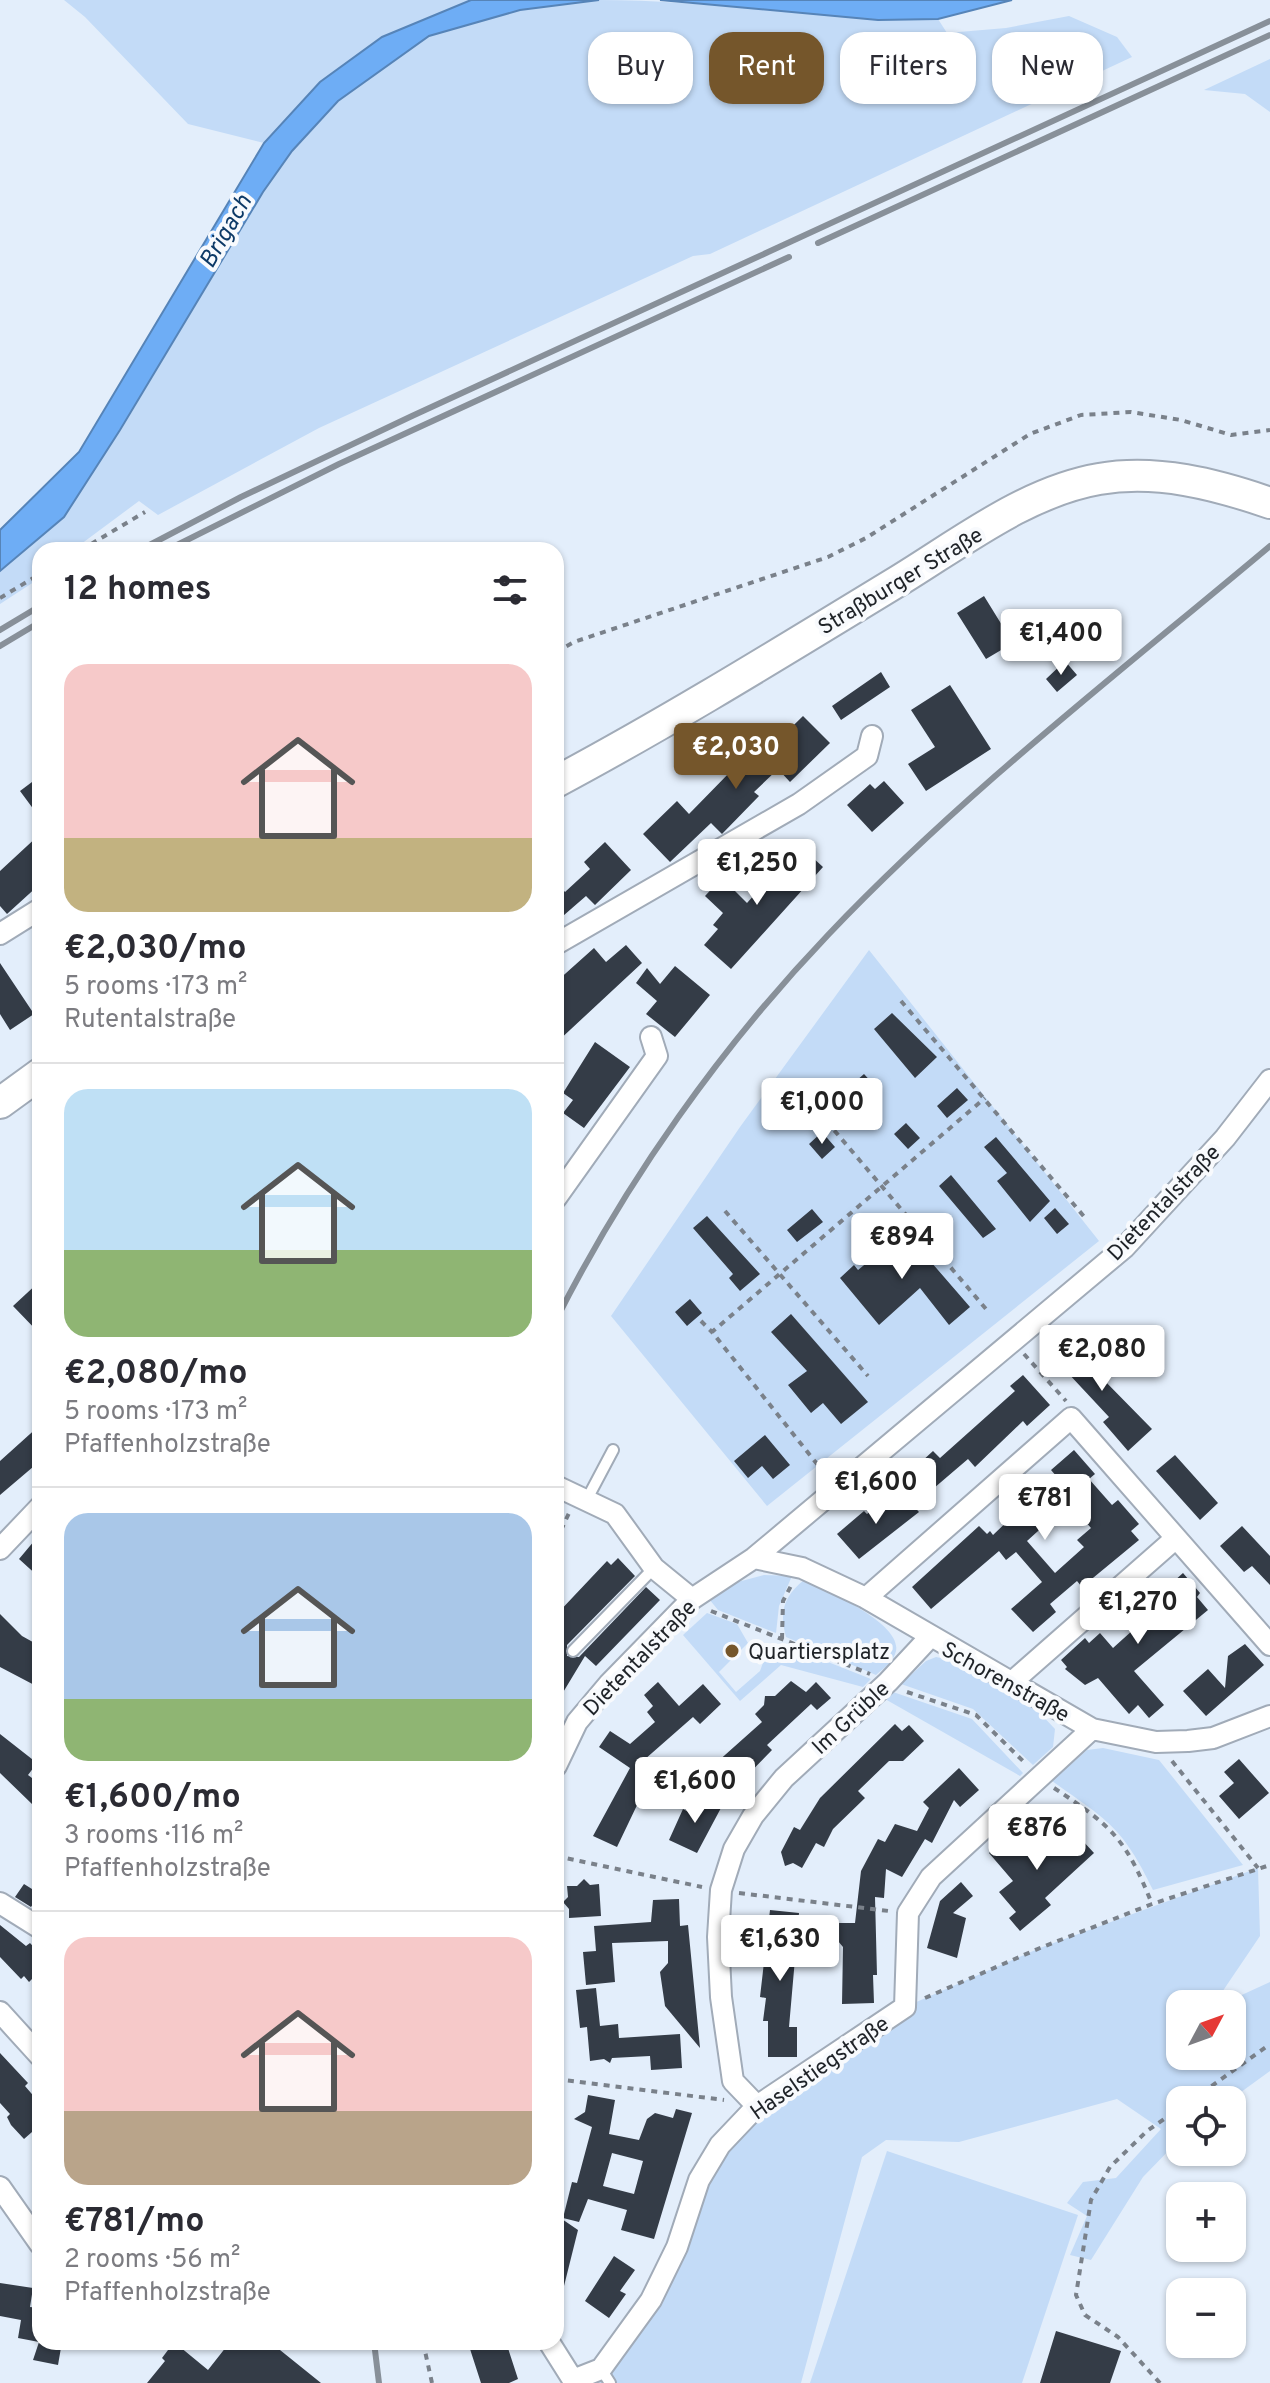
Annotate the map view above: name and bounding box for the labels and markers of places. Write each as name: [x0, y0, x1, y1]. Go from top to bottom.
pin: €1,400: [996, 609, 1126, 677]
pin: €2,030: [671, 723, 801, 791]
pin: €1,250: [692, 839, 822, 907]
pin: €1,000: [757, 1078, 887, 1146]
pin: €894: [855, 1213, 949, 1281]
pin: €2,080: [1037, 1325, 1167, 1393]
pin: €1,600: [811, 1458, 941, 1526]
pin: €781: [998, 1474, 1092, 1542]
pin: €1,270: [1073, 1578, 1203, 1646]
place label: Quartiersplatz: [748, 1640, 890, 1667]
marker: Quartiersplatz: [723, 1642, 741, 1660]
pin: €1,600: [630, 1757, 760, 1825]
pin: €876: [990, 1804, 1084, 1872]
pin: €1,630: [715, 1915, 845, 1983]

